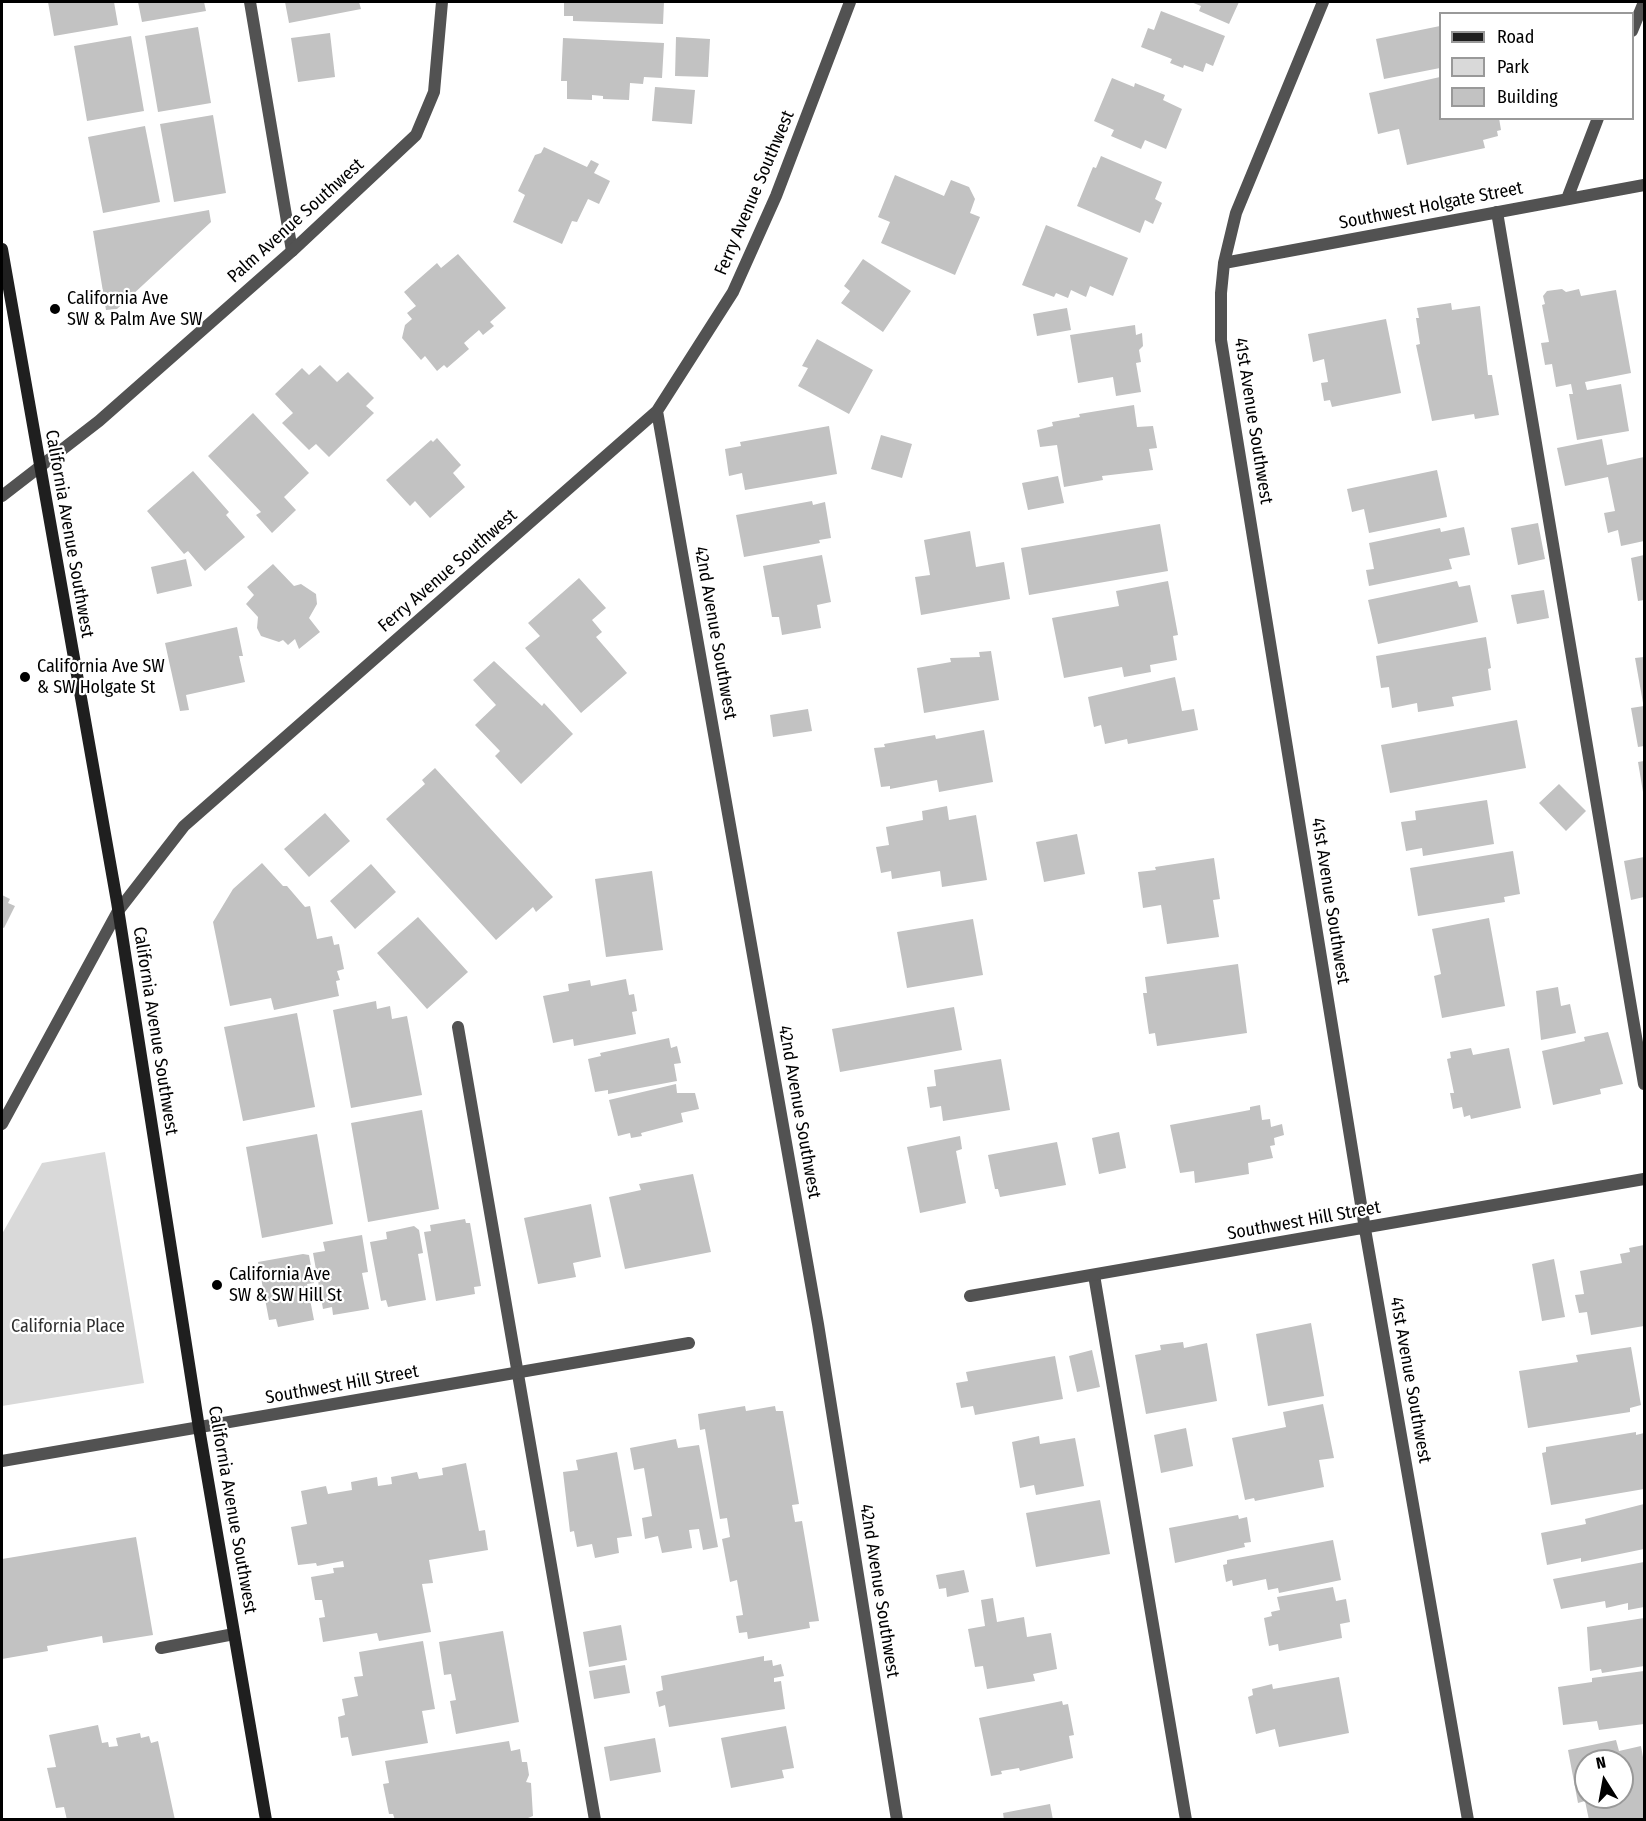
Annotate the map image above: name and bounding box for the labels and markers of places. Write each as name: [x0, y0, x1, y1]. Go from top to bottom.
place label: California Ave SW & Palm Ave SW: [67, 288, 202, 330]
marker: California Ave SW & Palm Ave SW: [48, 302, 62, 316]
place label: California Ave SW & SW Holgate St: [37, 656, 165, 698]
marker: California Ave SW & SW Holgate St: [18, 670, 32, 684]
place label: California Ave SW & SW Hill St: [229, 1264, 342, 1306]
marker: California Ave SW & SW Hill St: [210, 1278, 224, 1292]

